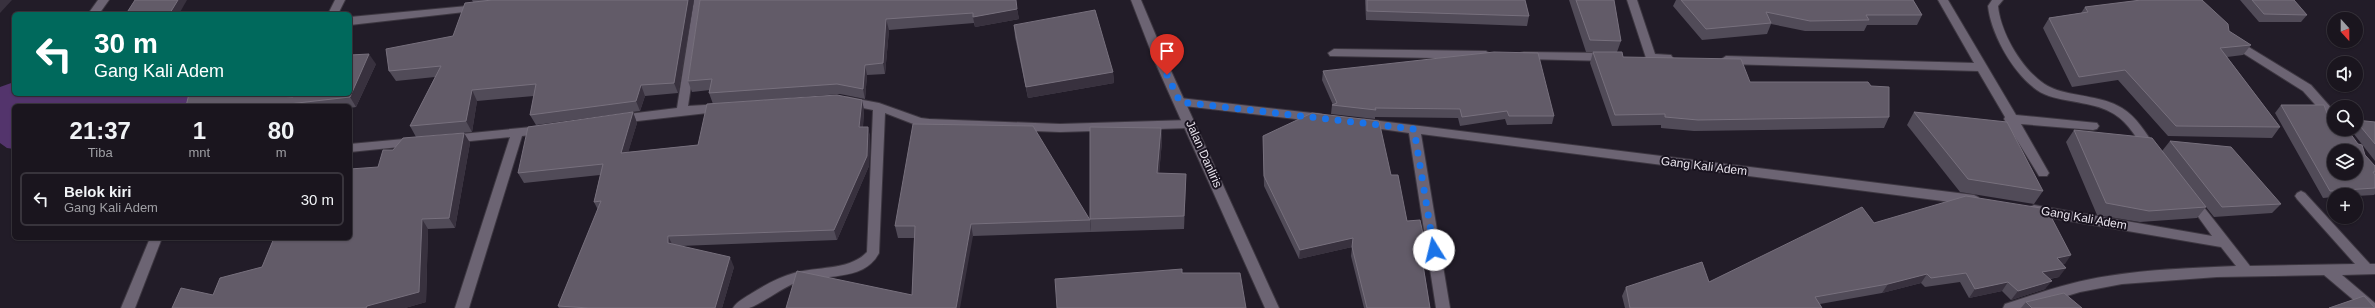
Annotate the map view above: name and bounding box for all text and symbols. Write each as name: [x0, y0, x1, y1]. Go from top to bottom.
north arrow: [2327, 12, 2363, 48]
map controls: [2327, 12, 2363, 224]
icon: left: [28, 28, 80, 80]
text: 30 m: [94, 28, 158, 59]
pin: [1150, 34, 1184, 75]
icon: arrive: [1156, 40, 1178, 62]
button: sound: [2327, 56, 2363, 92]
text: Gang Kali Adem: [94, 61, 224, 81]
button: search: [2327, 100, 2363, 136]
text: 21:37: [70, 117, 131, 144]
text: 1: [193, 117, 206, 144]
text: 80: [268, 117, 294, 144]
street label: Jalan Danliris: [1183, 118, 1225, 190]
button: layers: [2327, 144, 2363, 180]
text: Tiba: [88, 145, 113, 160]
text: mnt: [188, 145, 210, 160]
text: m: [276, 145, 286, 160]
street label: Gang Kali Adem: [1660, 154, 1748, 178]
text: Belok kiri: [64, 183, 132, 200]
icon: left: [30, 188, 52, 210]
button: +: [2327, 188, 2363, 224]
text: 30 m: [301, 191, 334, 208]
text: Gang Kali Adem: [64, 200, 158, 215]
street label: Gang Kali Adem: [2040, 204, 2128, 232]
position arrow: [1413, 229, 1455, 271]

